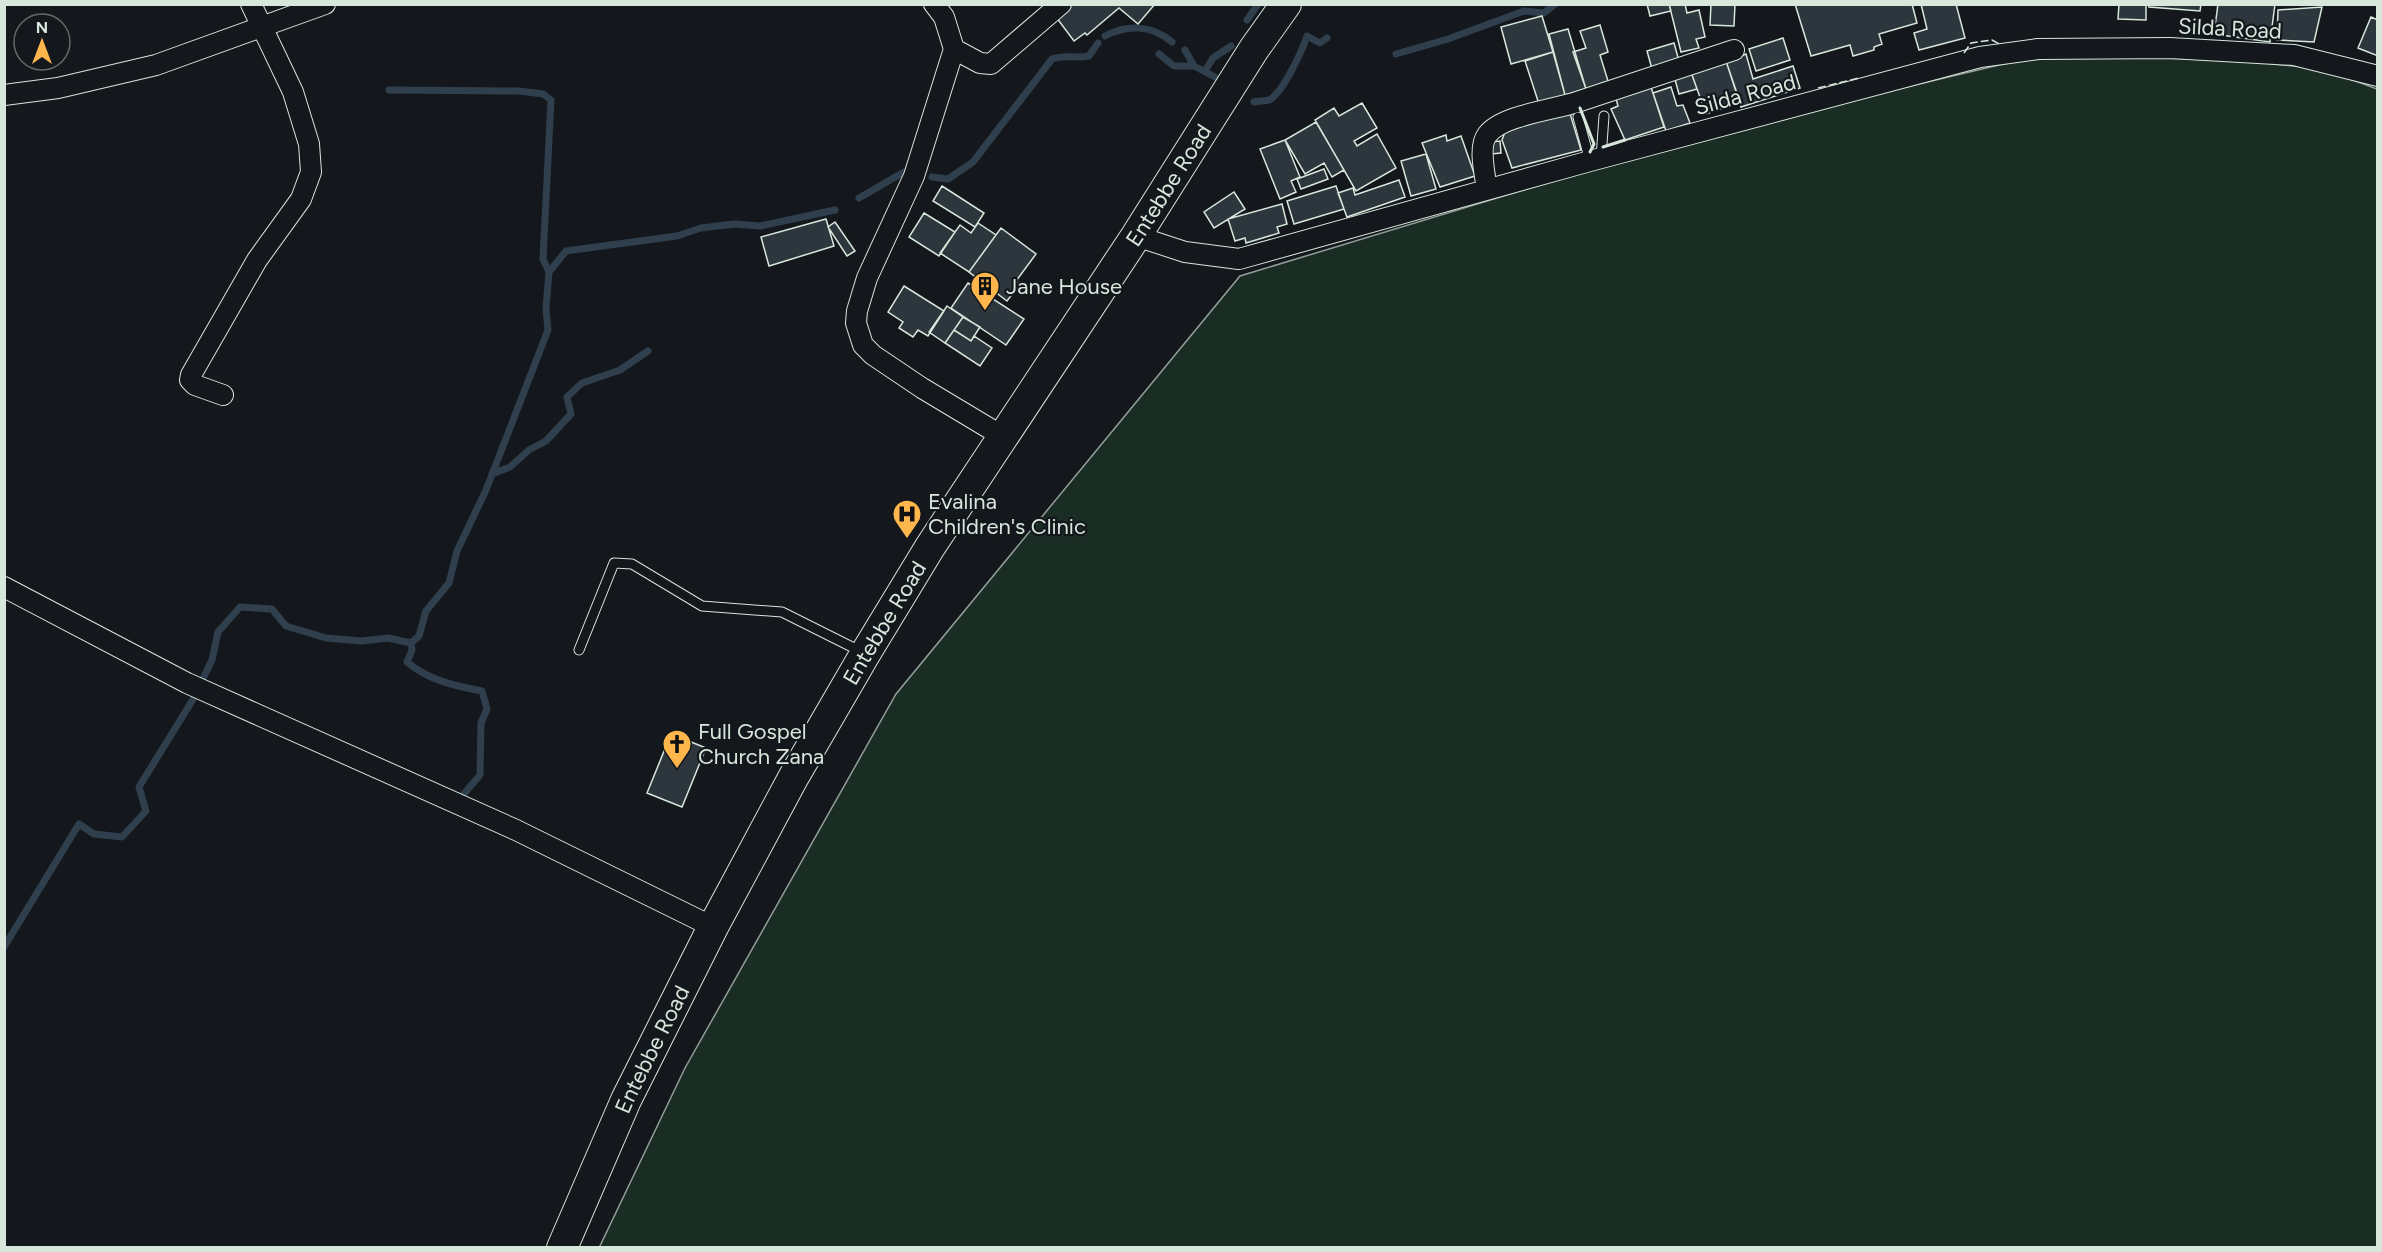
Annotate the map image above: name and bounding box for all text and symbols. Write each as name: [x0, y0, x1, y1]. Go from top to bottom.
north arrow: [12, 12, 72, 72]
street label: Silda Road: [2178, 12, 2282, 45]
text: N: [36, 18, 48, 37]
street label: Silda Road: [1692, 68, 1799, 121]
street label: Entebbe Road: [1120, 119, 1217, 252]
building icon: Jane House: [969, 270, 1001, 312]
place label: Jane House: [1006, 273, 1122, 300]
place label: Evalina Children's Clinic: [928, 488, 1086, 540]
hospital icon: Evalina Children's Clinic: [891, 498, 923, 540]
street label: Entebbe Road: [837, 556, 932, 690]
place label: Full Gospel Church Zana: [698, 718, 824, 770]
church icon: Full Gospel Church Zana: [661, 728, 693, 770]
street label: Entebbe Road: [609, 981, 695, 1118]

